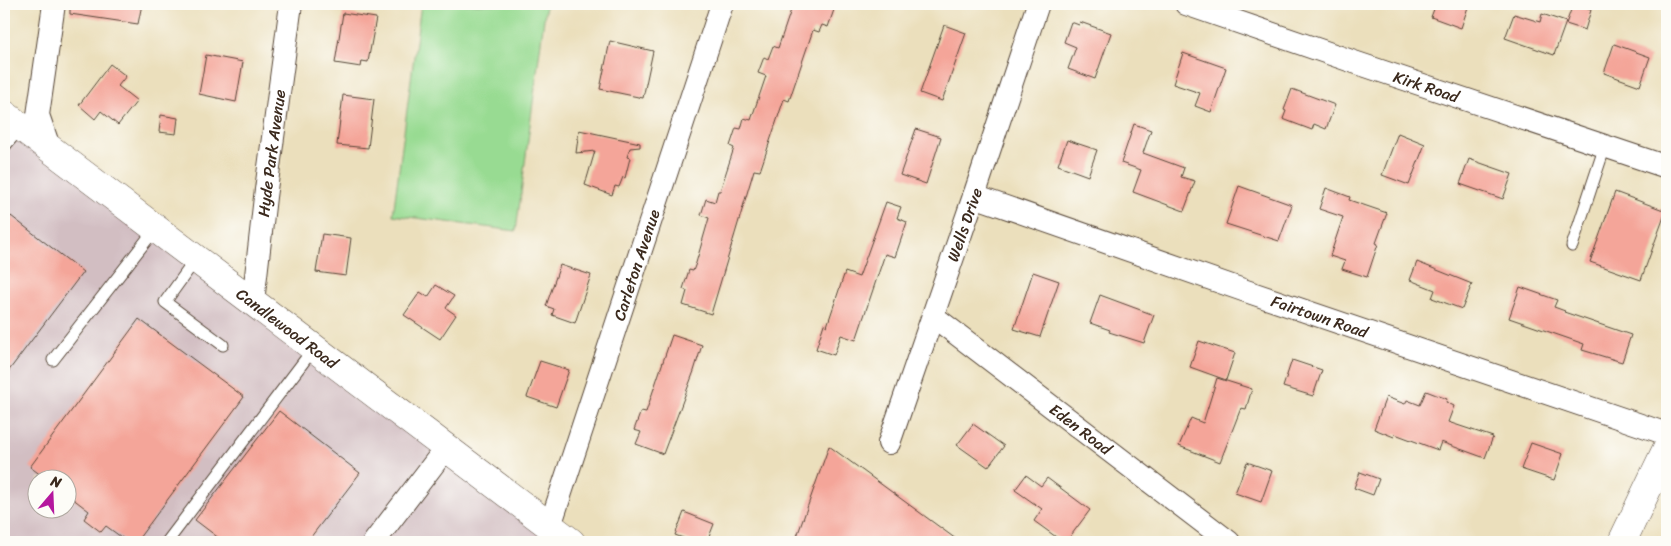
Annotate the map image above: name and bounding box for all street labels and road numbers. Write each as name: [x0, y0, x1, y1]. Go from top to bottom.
street label: Kirk Road: [1390, 62, 1465, 111]
street label: Hyde Park Avenue: [248, 88, 294, 218]
street label: Wells Drive: [938, 184, 990, 266]
street label: Carleton Avenue: [604, 205, 668, 324]
street label: Candlewood Road: [230, 280, 346, 377]
street label: Fairtown Road: [1267, 286, 1374, 347]
street label: Eden Road: [1043, 395, 1120, 463]

